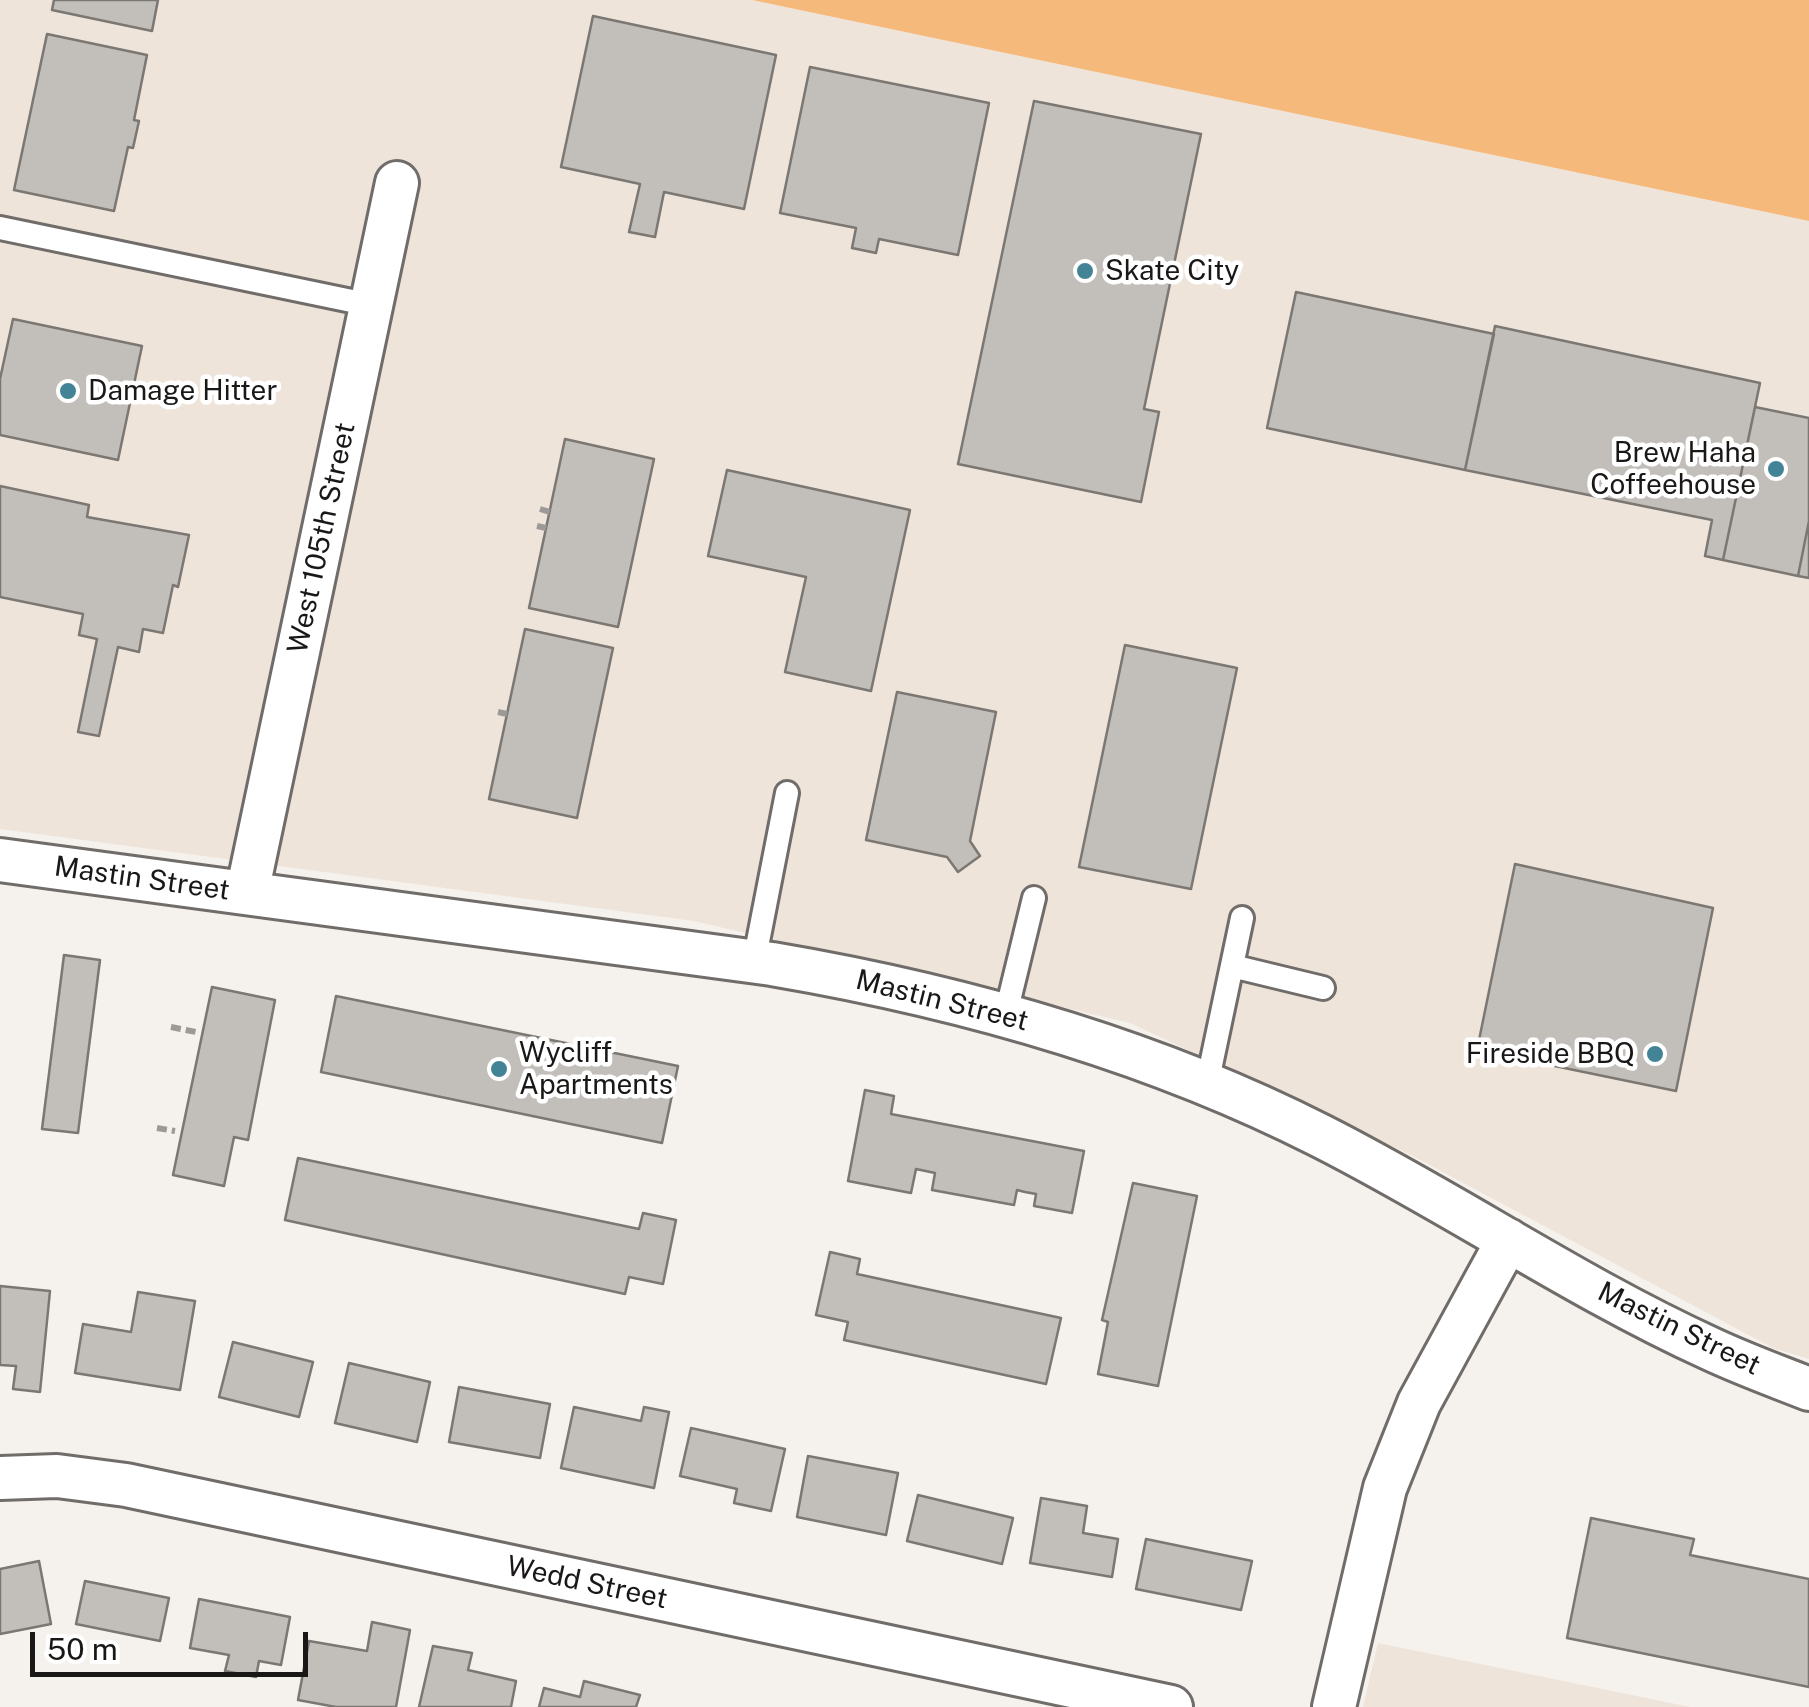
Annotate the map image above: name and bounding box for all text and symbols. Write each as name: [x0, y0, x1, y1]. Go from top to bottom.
place label: Skate City: [1105, 254, 1239, 288]
marker: Skate City: [1074, 260, 1096, 282]
place label: Damage Hitter: [88, 374, 277, 408]
marker: Damage Hitter: [57, 380, 79, 402]
street label: West 105th Street: [281, 420, 363, 656]
place label: Brew Haha Coffeehouse: [1590, 436, 1756, 502]
marker: Brew Haha Coffeehouse: [1765, 458, 1787, 480]
street label: Mastin Street: [52, 850, 232, 908]
street label: Mastin Street: [852, 963, 1032, 1039]
place label: Wycliff Apartments: [519, 1036, 673, 1102]
place label: Fireside BBQ: [1466, 1037, 1635, 1071]
marker: Fireside BBQ: [1644, 1043, 1666, 1065]
marker: Wycliff Apartments: [488, 1058, 510, 1080]
street label: Mastin Street: [1592, 1275, 1766, 1383]
street label: Wedd Street: [504, 1550, 670, 1616]
scale bar: [35, 1612, 312, 1674]
text: 50 m: [47, 1631, 118, 1667]

